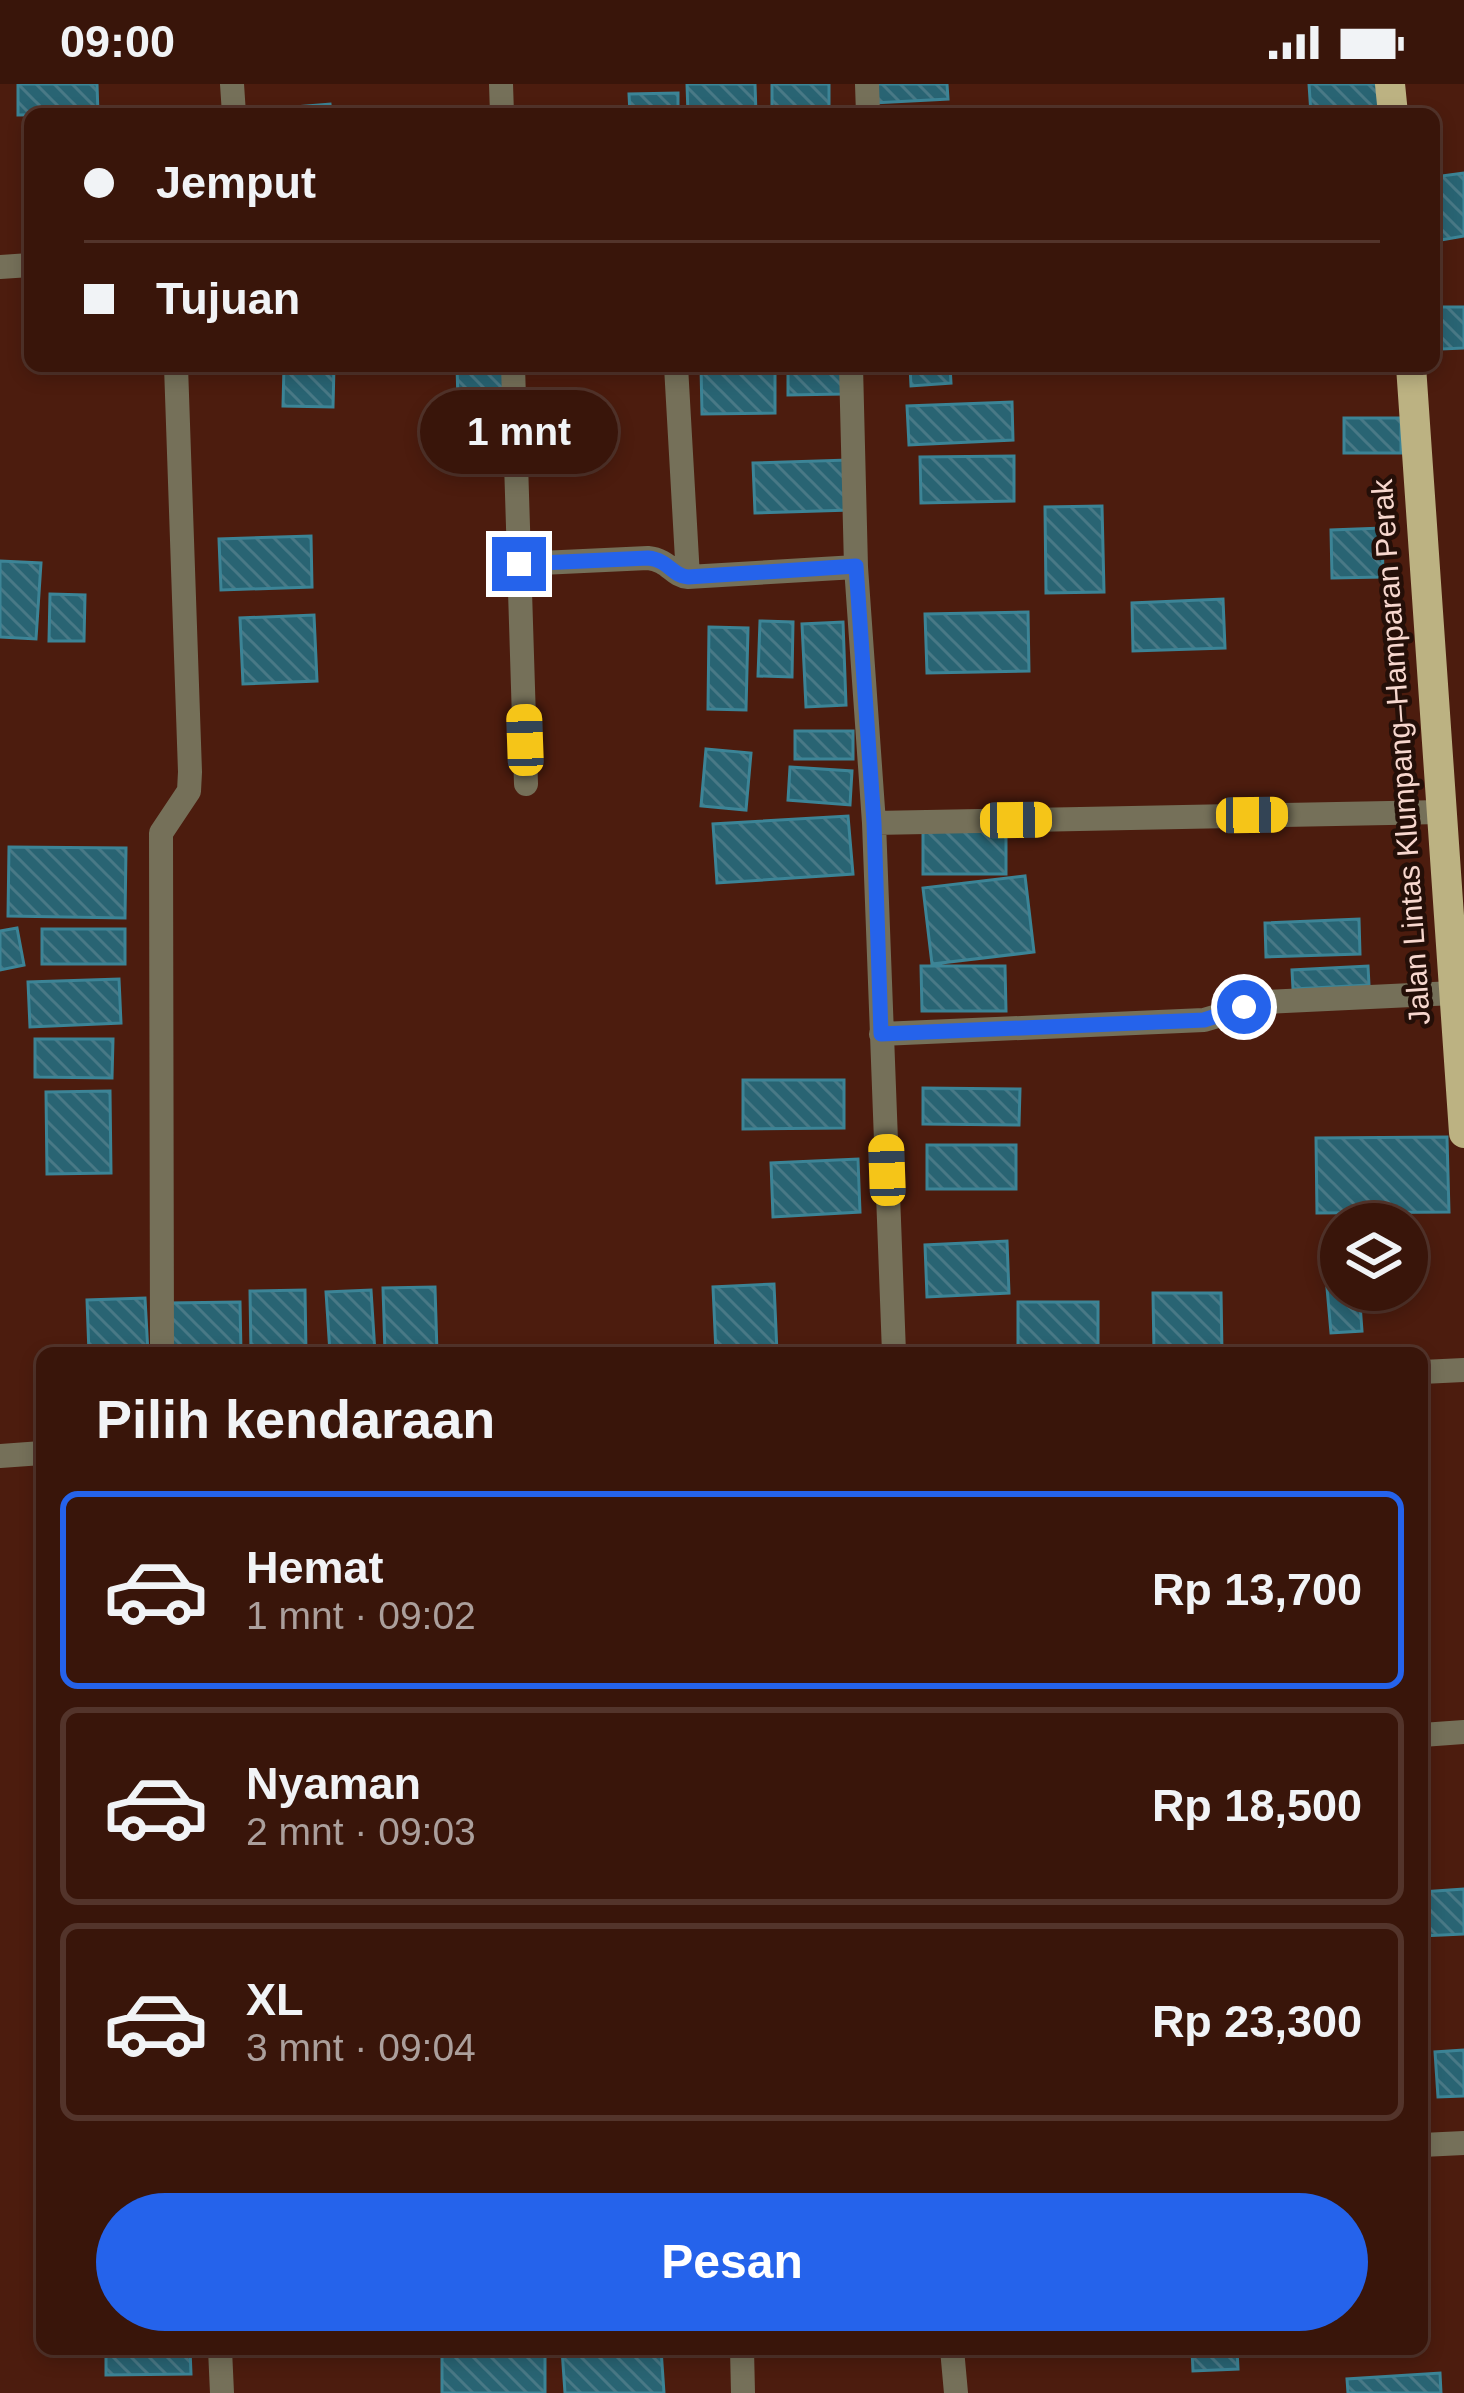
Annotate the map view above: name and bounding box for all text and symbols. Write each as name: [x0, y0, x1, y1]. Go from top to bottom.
text: 09:00: [60, 16, 175, 67]
text: Jemput: [156, 157, 316, 208]
text: Tujuan: [156, 273, 300, 324]
callout: 1 mnt: [420, 390, 618, 474]
text: 1 mnt: [467, 410, 571, 453]
street label: Jalan Lintas Klumpang–Hamparan Perak: [1365, 477, 1436, 1026]
route end: [492, 537, 546, 591]
car: [506, 703, 544, 777]
car: [1216, 796, 1288, 834]
car: [980, 801, 1052, 839]
route start: [1217, 980, 1271, 1034]
car: [868, 1133, 906, 1207]
map controls: [1320, 1203, 1428, 1311]
button: layers: [1320, 1203, 1428, 1311]
text: Pilih kendaraan: [96, 1389, 495, 1449]
icon: car: [102, 1536, 210, 1644]
text: Hemat: [246, 1542, 384, 1593]
text: Rp 13,700: [1152, 1564, 1362, 1615]
text: 1 mnt · 09:02: [246, 1594, 476, 1637]
icon: car: [102, 1752, 210, 1860]
text: Nyaman: [246, 1758, 421, 1809]
text: Rp 18,500: [1152, 1780, 1362, 1831]
text: 2 mnt · 09:03: [246, 1810, 476, 1853]
icon: car: [102, 1968, 210, 2076]
text: XL: [246, 1974, 304, 2025]
text: Rp 23,300: [1152, 1996, 1362, 2047]
text: 3 mnt · 09:04: [246, 2026, 476, 2069]
button: Pesan: [96, 2193, 1368, 2331]

